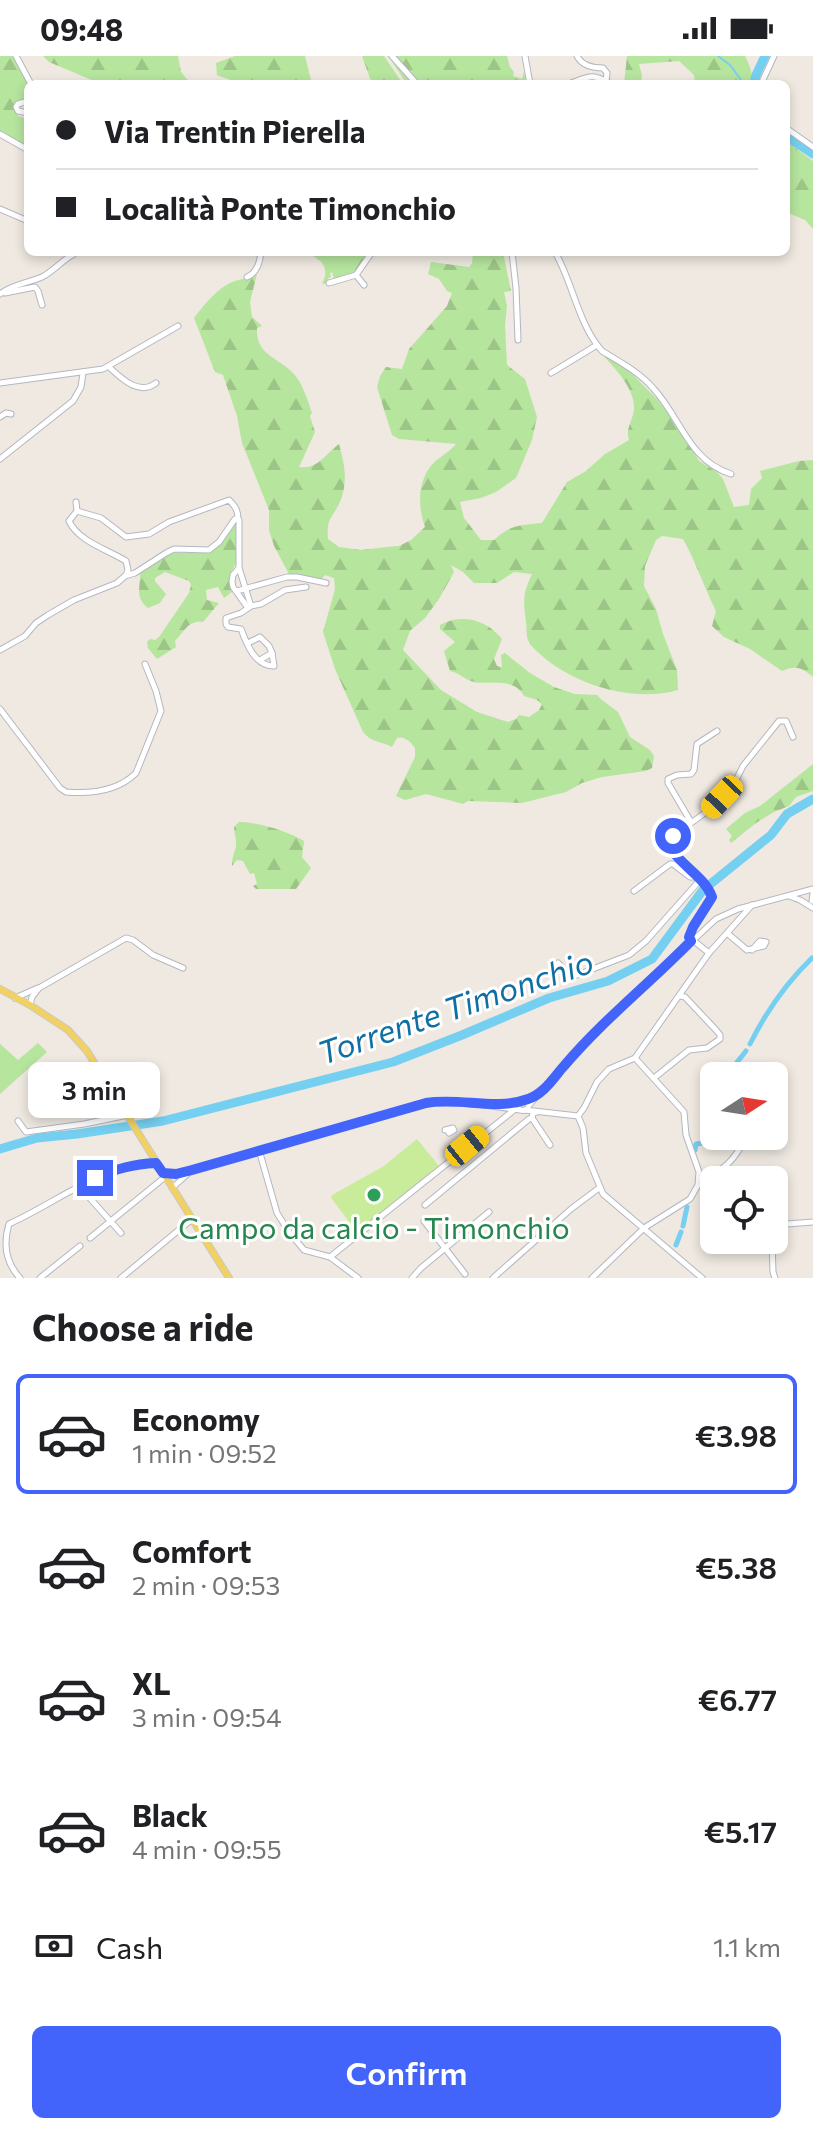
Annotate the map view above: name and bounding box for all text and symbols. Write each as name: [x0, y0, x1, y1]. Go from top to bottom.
text: 09:48: [40, 10, 123, 47]
text: Via Trentin Pierella: [104, 112, 365, 149]
text: Località Ponte Timonchio: [104, 189, 456, 226]
car: [697, 771, 747, 823]
route start: [655, 818, 691, 854]
water label: Torrente Timonchio: [312, 940, 598, 1072]
callout: 3 min: [29, 1062, 161, 1118]
north arrow: [700, 1062, 788, 1150]
map controls: [700, 1062, 788, 1254]
text: 3 min: [62, 1074, 126, 1105]
car: [441, 1122, 493, 1170]
route end: [77, 1160, 113, 1196]
button: locate: [700, 1166, 788, 1254]
marker: Campo da calcio - Timonchio: [365, 1186, 383, 1204]
place label: Campo da calcio - Timonchio: [178, 1208, 570, 1245]
text: Choose a ride: [32, 1304, 253, 1348]
icon: car: [36, 1398, 108, 1470]
text: Economy: [132, 1400, 260, 1437]
text: €3.98: [695, 1416, 777, 1453]
text: 1 min · 09:52: [132, 1437, 277, 1468]
icon: car: [36, 1530, 108, 1602]
text: Comfort: [132, 1532, 251, 1569]
text: €5.38: [696, 1548, 777, 1585]
text: 2 min · 09:53: [132, 1569, 280, 1600]
icon: car: [36, 1662, 108, 1734]
text: XL: [132, 1664, 171, 1701]
text: €6.77: [698, 1680, 777, 1717]
text: 3 min · 09:54: [132, 1701, 282, 1732]
icon: car: [36, 1794, 108, 1866]
text: Black: [132, 1796, 208, 1833]
text: €5.17: [704, 1812, 777, 1849]
text: 4 min · 09:55: [132, 1833, 282, 1864]
icon: cash: [32, 1924, 76, 1968]
text: Cash: [96, 1928, 163, 1965]
text: 1.1 km: [713, 1931, 781, 1962]
button: Confirm: [32, 2026, 781, 2118]

